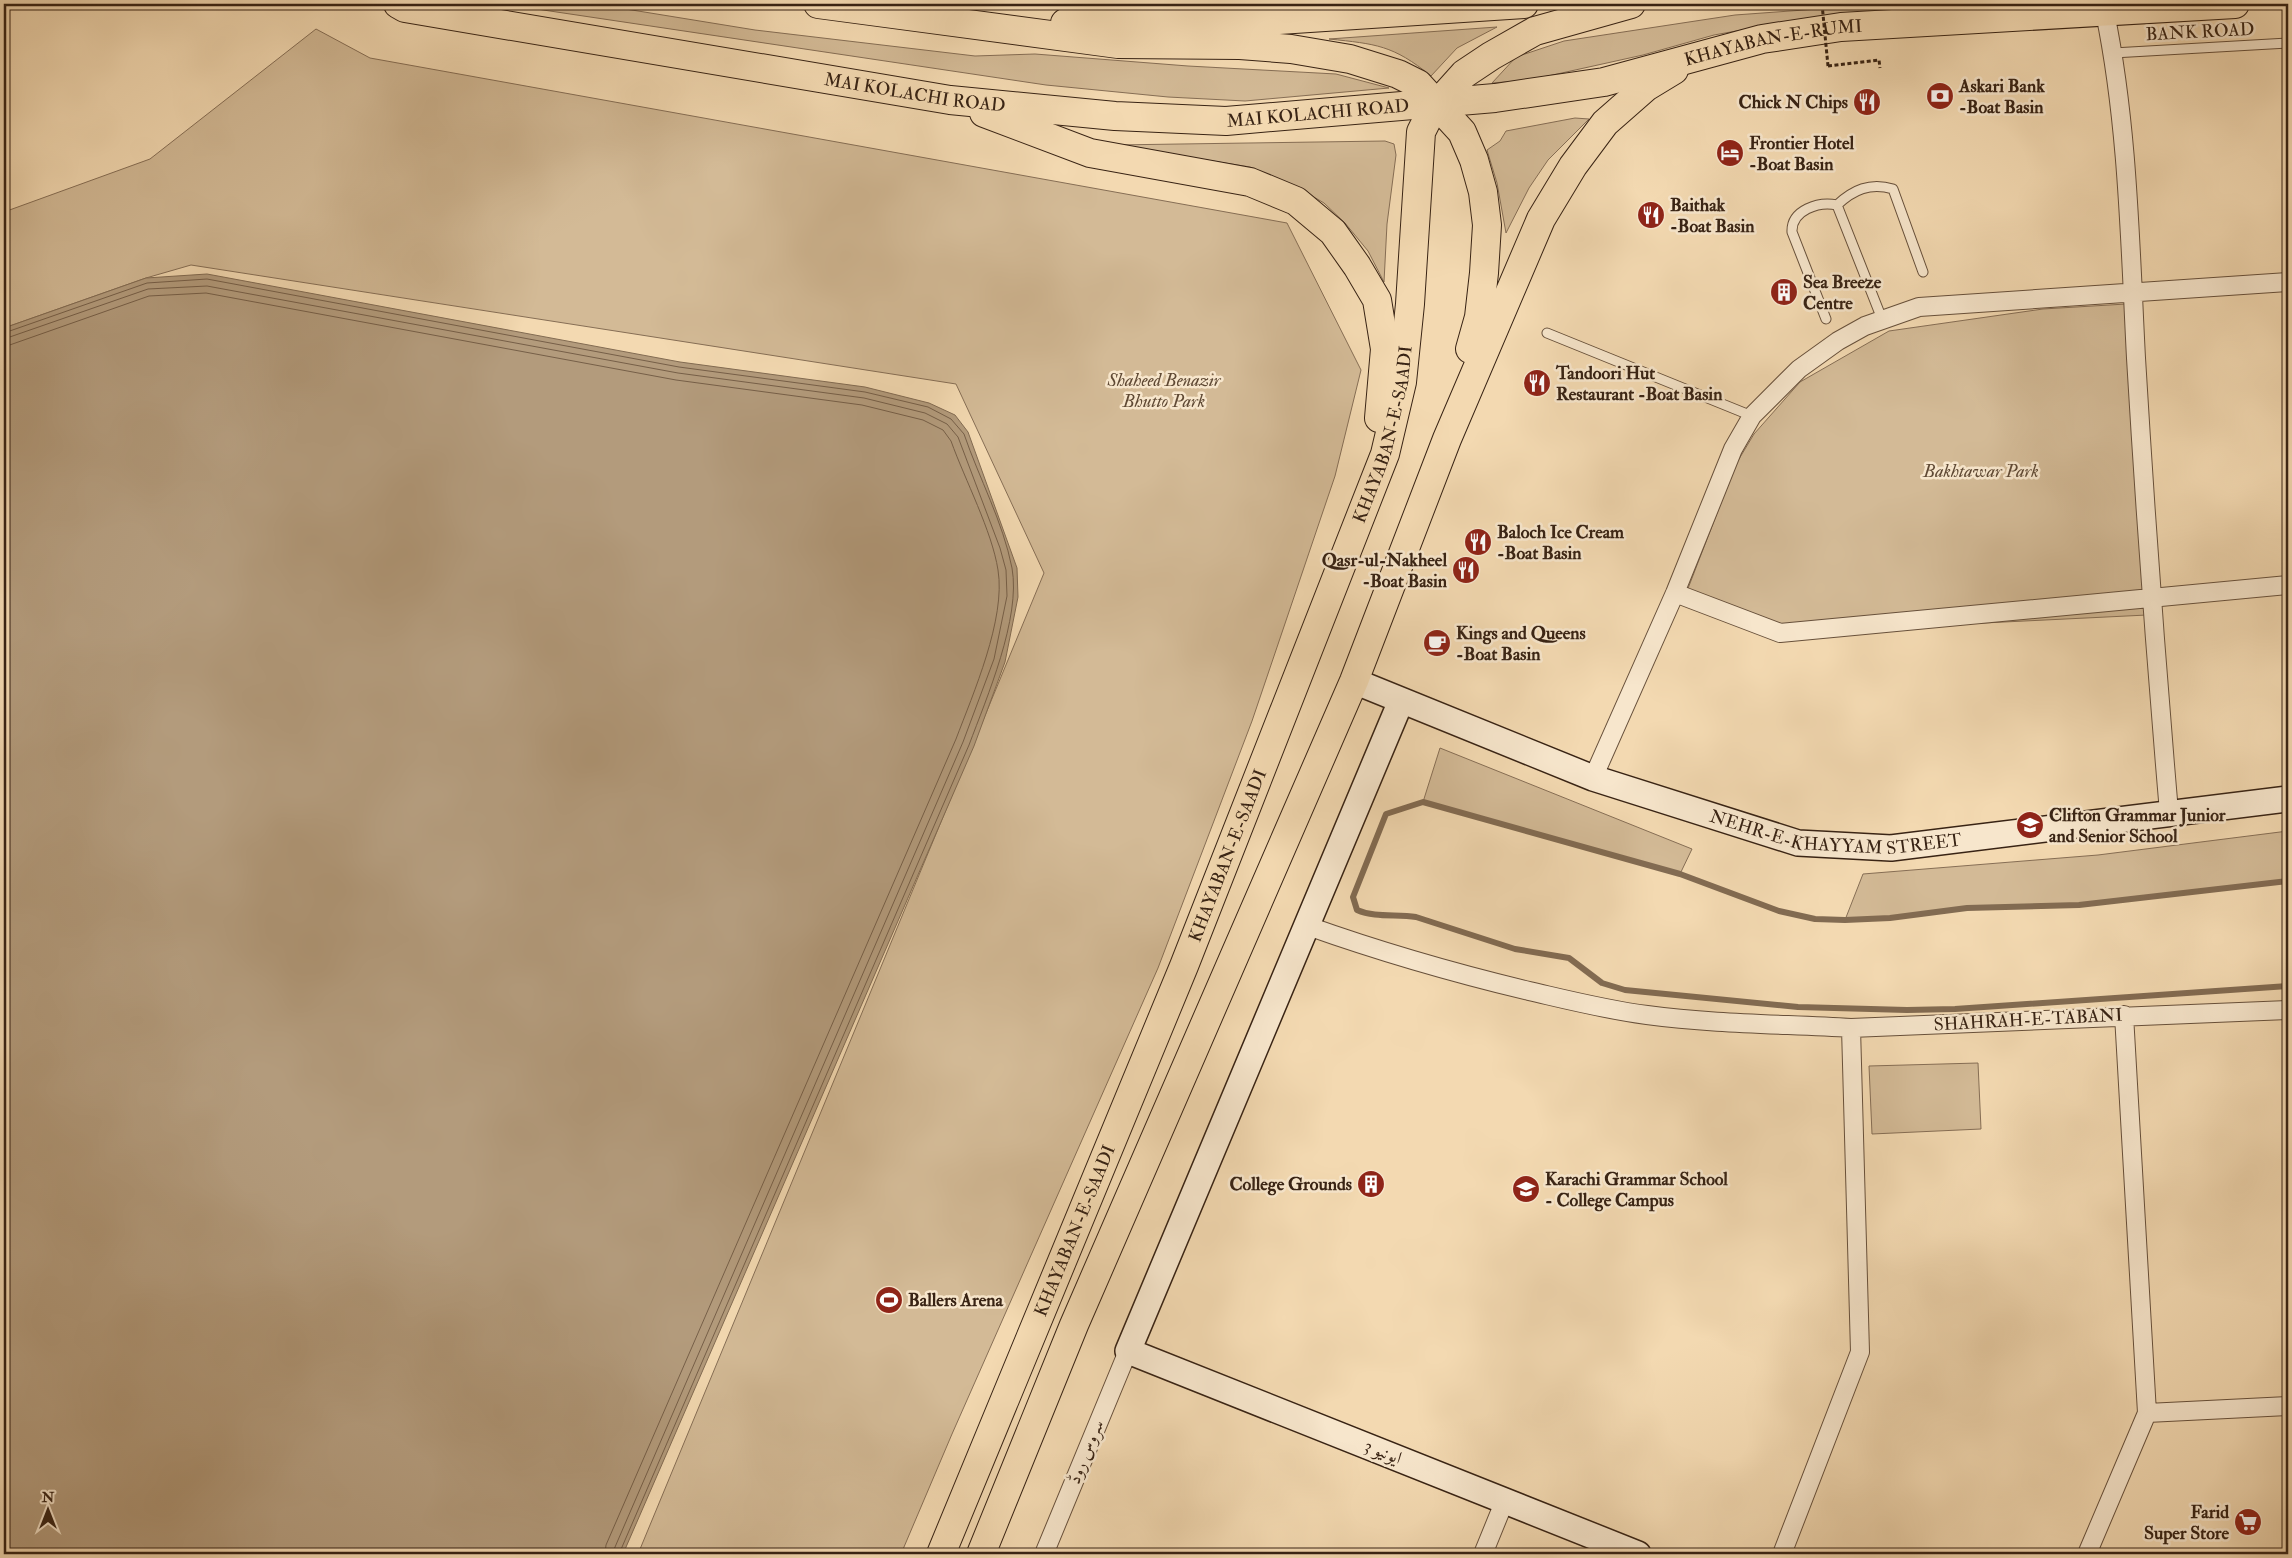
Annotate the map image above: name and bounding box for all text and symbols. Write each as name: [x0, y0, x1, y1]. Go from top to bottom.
street label: KHAYABAN-E-RUMI: [1682, 14, 1863, 71]
street label: BANK ROAD: [2145, 18, 2255, 46]
street label: MAI KOLACHI ROAD: [823, 67, 1007, 117]
place label: Askari Bank -Boat Basin: [1958, 75, 2045, 119]
bank icon: Askari Bank -Boat Basin: [1925, 81, 1955, 111]
restaurant icon: Chick N Chips: [1852, 87, 1882, 117]
place label: Chick N Chips: [1738, 91, 1848, 114]
street label: MAI KOLACHI ROAD: [1226, 94, 1410, 132]
place label: Frontier Hotel -Boat Basin: [1749, 132, 1854, 176]
hotel icon: Frontier Hotel -Boat Basin: [1715, 138, 1745, 168]
place label: Baithak -Boat Basin: [1670, 194, 1755, 238]
restaurant icon: Baithak -Boat Basin: [1636, 200, 1666, 230]
place label: Sea Breeze Centre: [1803, 271, 1882, 315]
building icon: Sea Breeze Centre: [1769, 277, 1799, 307]
street label: KHAYABAN-E-SAADI: [1348, 344, 1417, 526]
place label: Tandoori Hut Restaurant -Boat Basin: [1555, 362, 1723, 406]
restaurant icon: Tandoori Hut Restaurant -Boat Basin: [1522, 368, 1552, 398]
park label: Shaheed Benazir Bhutto Park: [1106, 369, 1222, 413]
park label: Bakhtawar Park: [1922, 460, 2039, 483]
place label: Baloch Ice Cream -Boat Basin: [1497, 521, 1625, 565]
restaurant icon: Baloch Ice Cream -Boat Basin: [1463, 527, 1493, 557]
place label: Qasr-ul-Nakheel -Boat Basin: [1322, 549, 1448, 593]
restaurant icon: Qasr-ul-Nakheel -Boat Basin: [1451, 555, 1481, 585]
place label: Kings and Queens -Boat Basin: [1456, 622, 1586, 666]
cafe icon: Kings and Queens -Boat Basin: [1422, 628, 1452, 658]
street label: KHAYABAN-E-SAADI: [1183, 766, 1272, 945]
street label: NEHR-E-KHAYYAM STREET: [1707, 804, 1963, 860]
place label: Clifton Grammar Junior and Senior School: [2049, 804, 2226, 848]
school or university icon: Clifton Grammar Junior and Senior School: [2015, 810, 2045, 840]
street label: SHAHRAH-E-TABANI: [1933, 1004, 2123, 1036]
street label: KHAYABAN-E-SAADI: [1029, 1141, 1120, 1320]
place label: Karachi Grammar School - College Campus: [1545, 1168, 1728, 1212]
building icon: College Grounds: [1356, 1169, 1386, 1199]
place label: College Grounds: [1229, 1173, 1352, 1196]
school or university icon: Karachi Grammar School - College Campus: [1511, 1174, 1541, 1204]
sports icon: Ballers Arena: [874, 1285, 904, 1315]
place label: Ballers Arena: [908, 1289, 1003, 1312]
street label: سروس روڈ: [1063, 1416, 1109, 1488]
street label: ایونیو 3: [1361, 1434, 1405, 1470]
north arrow: [22, 1486, 72, 1536]
text: N: [41, 1489, 55, 1506]
place label: Farid Super Store: [2144, 1501, 2229, 1545]
supermarket icon: Farid Super Store: [2233, 1507, 2263, 1537]

